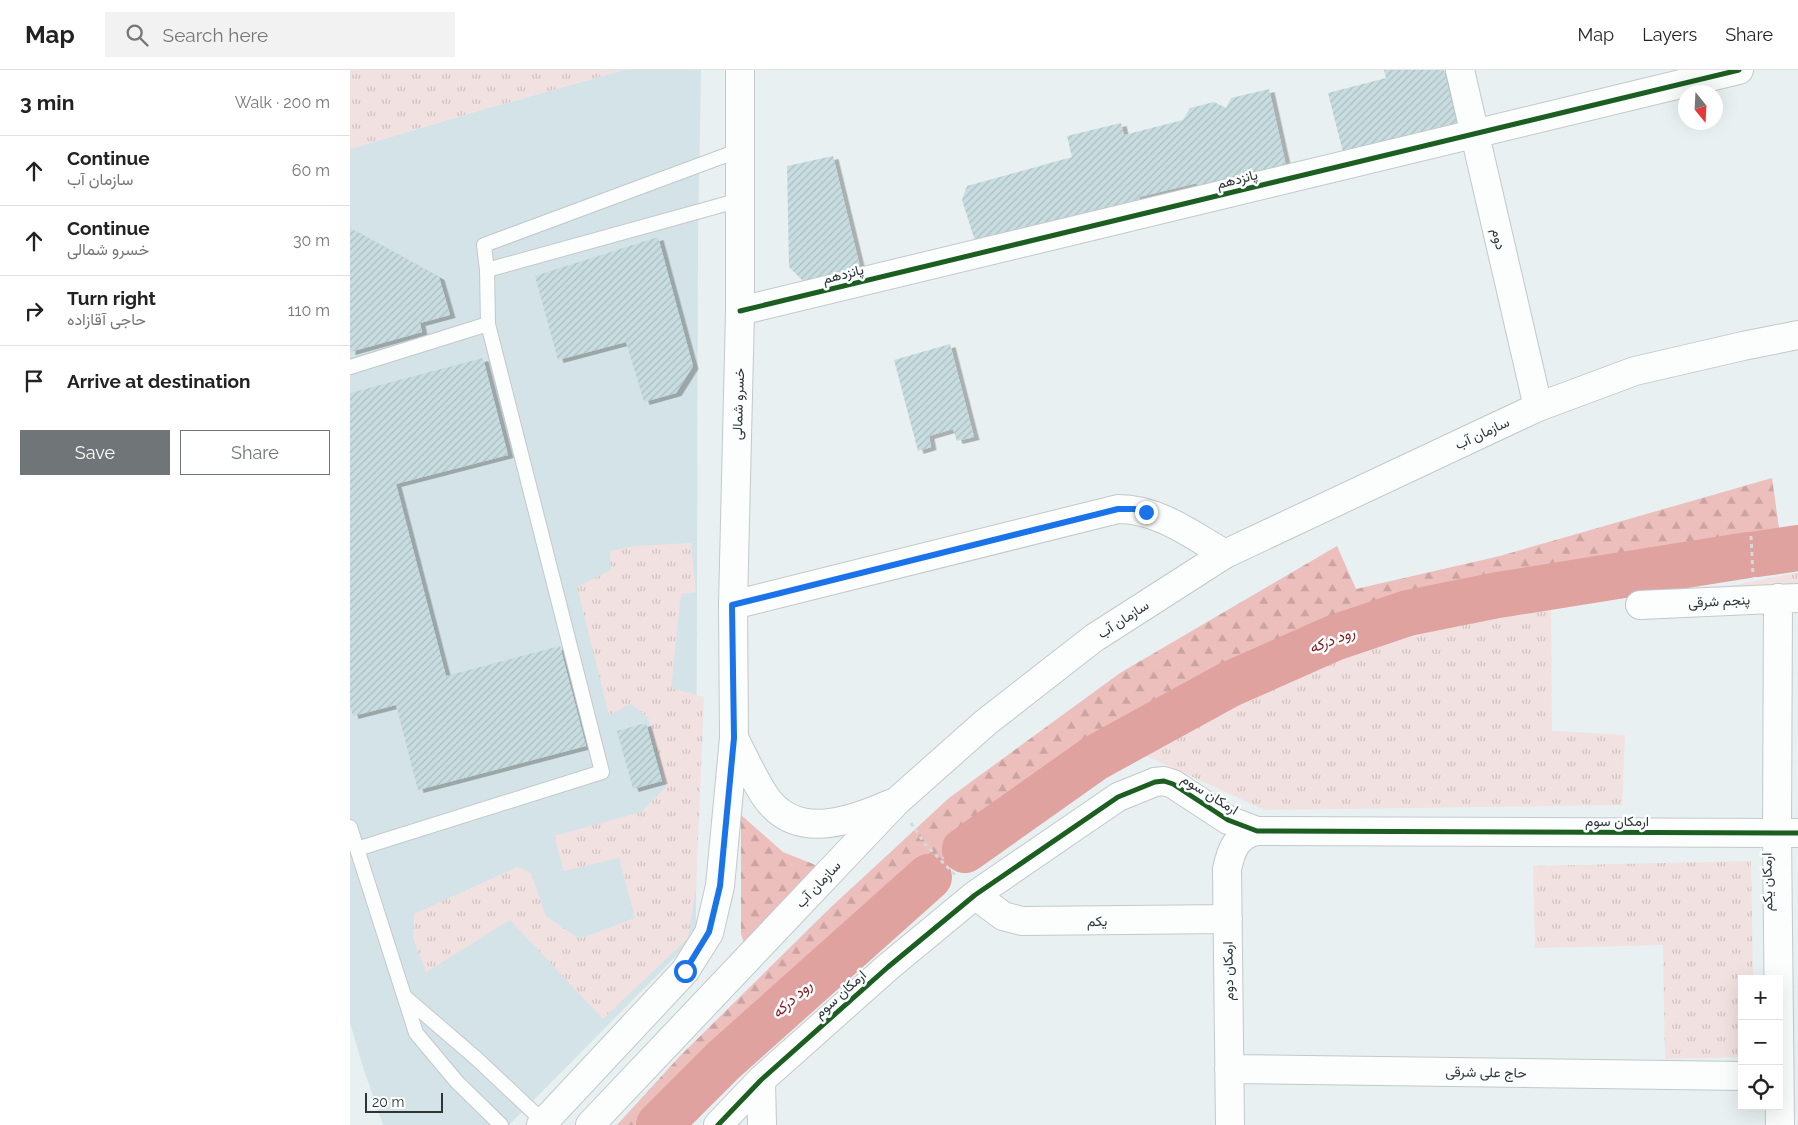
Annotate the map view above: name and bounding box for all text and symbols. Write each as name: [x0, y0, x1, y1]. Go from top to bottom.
search box: [105, 12, 455, 57]
text: Map: [25, 20, 75, 49]
icon: search: [123, 21, 151, 49]
text: Search here: [163, 24, 268, 46]
text: Map: [1578, 24, 1614, 45]
text: Layers: [1642, 24, 1697, 45]
text: Share: [1725, 24, 1773, 45]
north arrow: [1678, 85, 1723, 130]
text: 3 min: [20, 90, 74, 115]
text: Walk · 200 m: [235, 93, 330, 112]
text: Continue: [67, 147, 150, 169]
icon: ahead: [20, 157, 48, 185]
text: 60 m: [292, 161, 330, 180]
street label: پانزدهم: [1215, 166, 1260, 194]
text: سازمان آب: [67, 170, 133, 189]
text: Continue: [67, 217, 150, 239]
icon: ahead: [20, 227, 48, 255]
street label: دوم: [1488, 227, 1509, 252]
text: 30 m: [293, 231, 330, 250]
text: خسرو شمالی: [67, 240, 149, 259]
street label: پانزدهم: [821, 261, 866, 289]
text: Turn right: [67, 287, 156, 309]
icon: right: [20, 297, 48, 325]
text: 110 m: [288, 301, 330, 320]
text: حاجی آقازاده: [67, 310, 146, 329]
icon: arrive: [20, 367, 48, 395]
street label: خسرو شمالی: [729, 368, 748, 440]
text: Arrive at destination: [67, 370, 251, 392]
street label: سازمان آب: [1452, 413, 1512, 453]
button: Save: [20, 430, 170, 475]
button: Share: [180, 430, 330, 475]
route end: [1135, 501, 1158, 524]
street label: پنجم شرقی: [1688, 591, 1751, 613]
street label: سازمان آب: [1094, 596, 1152, 642]
water label: رود درکه: [1306, 623, 1358, 657]
street label: ارمکان سوم: [1178, 770, 1241, 819]
street label: ارمکان سوم: [1585, 813, 1649, 830]
street label: ارمکان یکم: [1758, 853, 1777, 911]
street label: سازمان آب: [792, 857, 844, 911]
street label: یکم: [1087, 913, 1107, 930]
street label: ارمکان دوم: [1219, 941, 1238, 1001]
route start: [674, 960, 697, 983]
street label: ارمکان سوم: [811, 967, 870, 1022]
map controls: [1738, 975, 1783, 1110]
button: +: [1738, 975, 1783, 1020]
water label: رود درکه: [768, 976, 816, 1022]
button: −: [1738, 1020, 1783, 1065]
street label: حاج علی شرقی: [1445, 1063, 1527, 1084]
button: locate: [1738, 1065, 1783, 1110]
scale bar: [365, 1090, 442, 1113]
text: 20 m: [372, 1094, 404, 1110]

